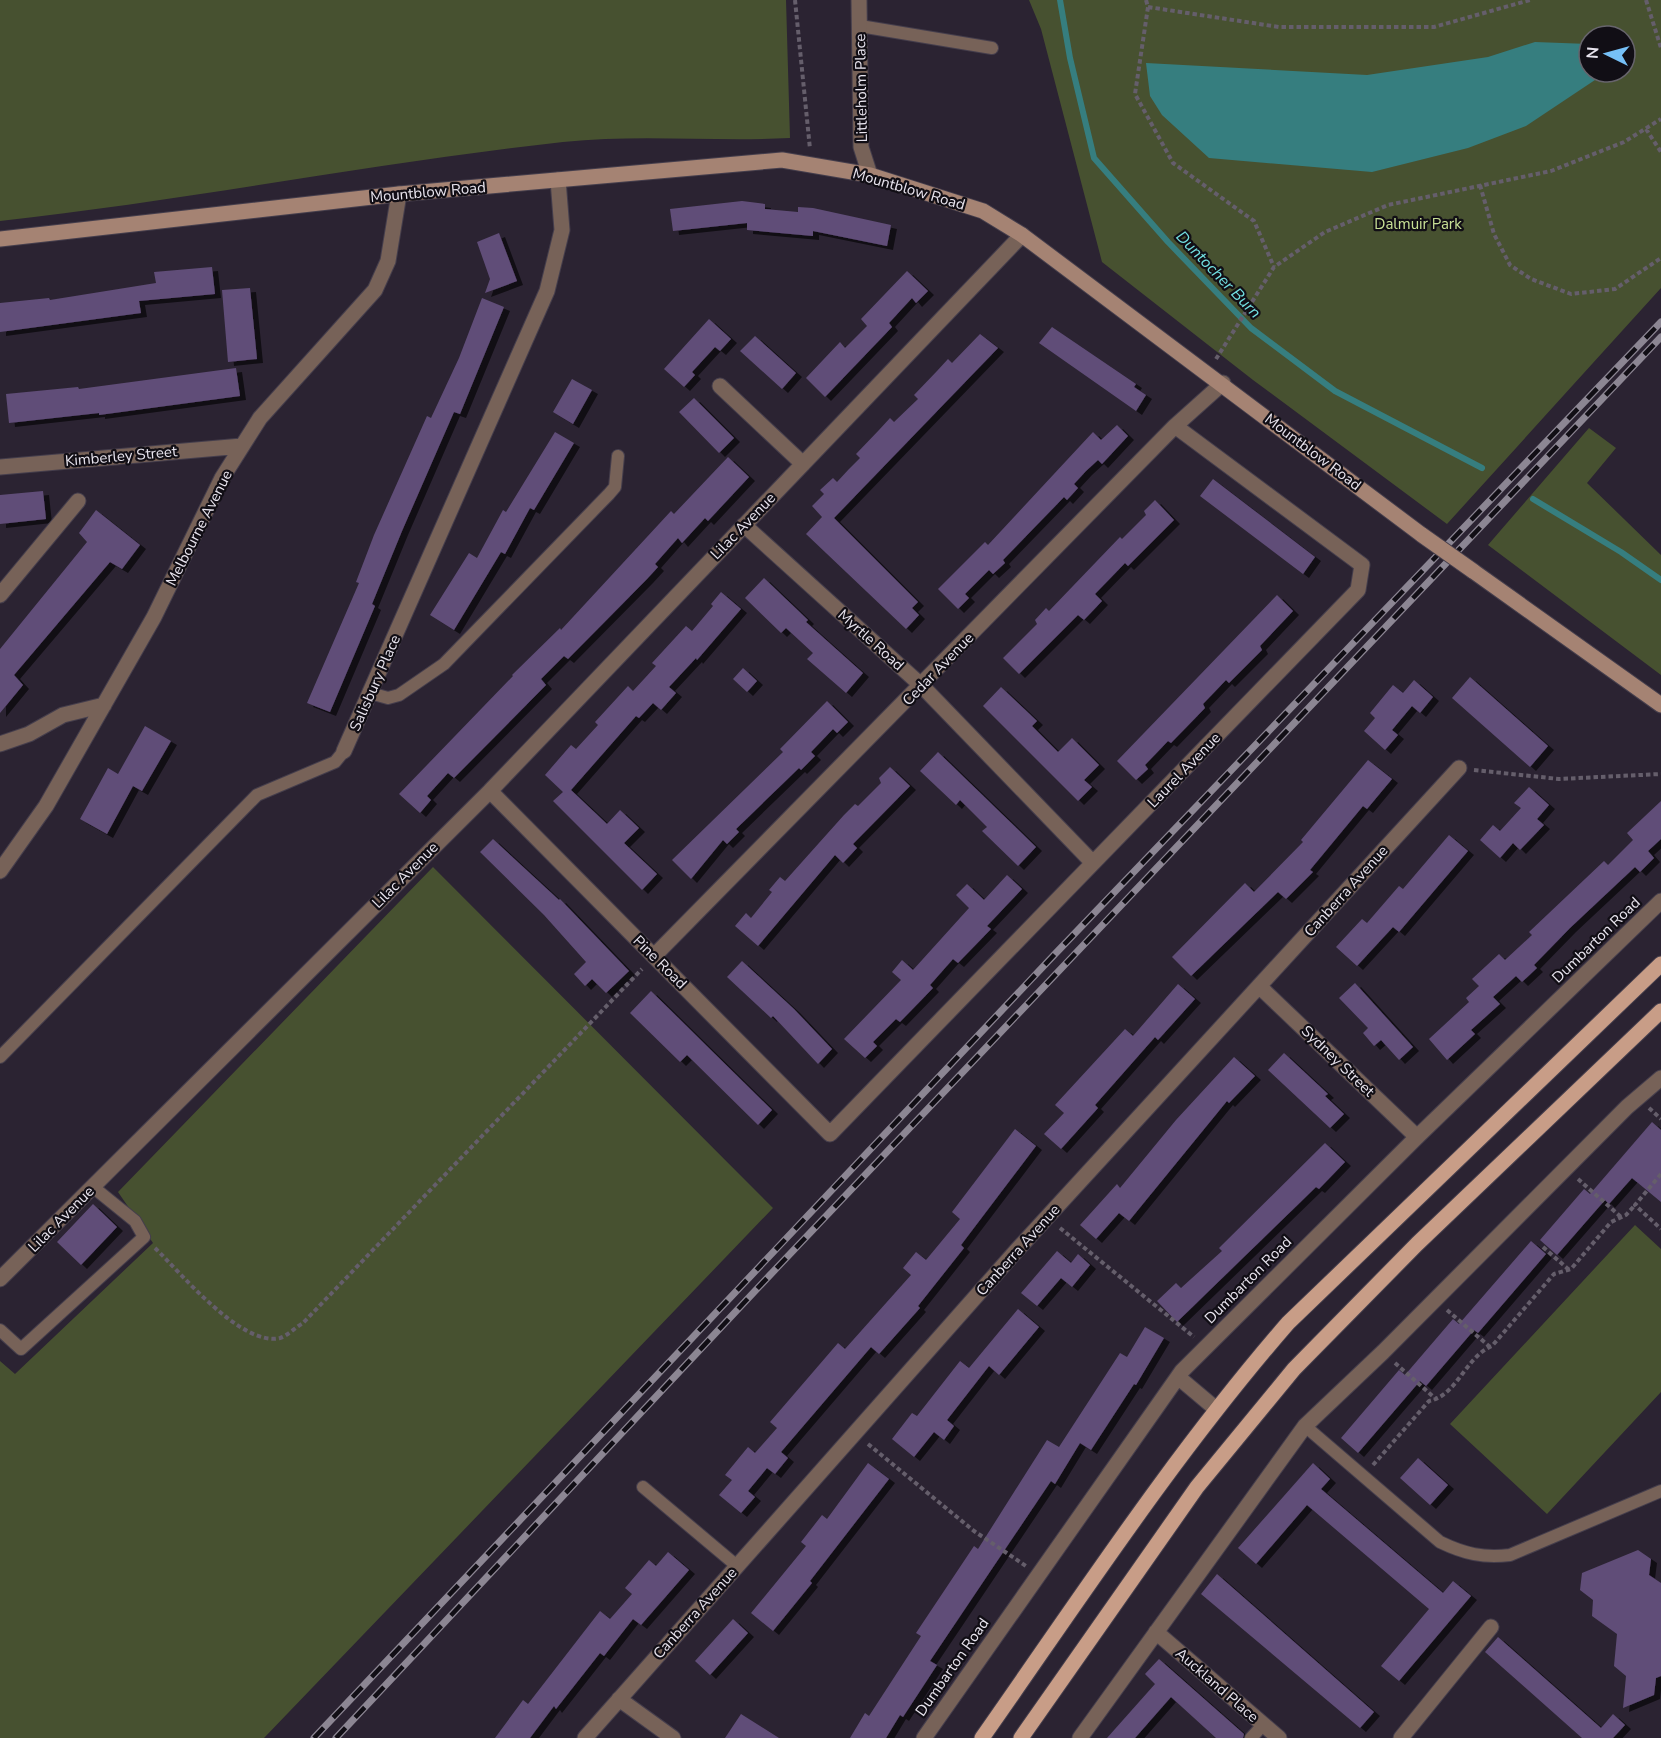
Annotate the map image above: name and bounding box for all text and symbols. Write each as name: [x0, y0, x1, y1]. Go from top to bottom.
north arrow: [1577, 24, 1637, 84]
street label: Littleholm Place: [850, 33, 872, 143]
text: N: [1582, 46, 1605, 60]
street label: Mountblow Road: [850, 163, 968, 215]
street label: Mountblow Road: [369, 177, 487, 207]
park label: Dalmuir Park: [1374, 214, 1462, 234]
water label: Duntocher Burn: [1171, 226, 1266, 323]
street label: Mountblow Road: [1261, 409, 1365, 495]
street label: Kimberley Street: [64, 441, 179, 471]
street label: Melbourne Avenue: [161, 467, 237, 589]
street label: Lilac Avenue: [706, 488, 780, 564]
street label: Myrtle Road: [834, 605, 908, 675]
street label: Cedar Avenue: [898, 628, 978, 710]
street label: Salisbury Place: [345, 632, 405, 734]
street label: Laurel Avenue: [1143, 728, 1225, 812]
street label: Lilac Avenue: [368, 838, 442, 912]
street label: Canberra Avenue: [1300, 841, 1392, 941]
street label: Dumbarton Road: [1547, 893, 1645, 987]
street label: Pine Road: [629, 931, 691, 993]
street label: Sydney Street: [1297, 1021, 1379, 1101]
street label: Lilac Avenue: [24, 1182, 98, 1256]
street label: Canberra Avenue: [972, 1200, 1064, 1300]
street label: Dumbarton Road: [1200, 1232, 1296, 1328]
street label: Canberra Avenue: [649, 1563, 741, 1663]
street label: Dumbarton Road: [911, 1614, 993, 1720]
street label: Auckland Place: [1171, 1643, 1263, 1727]

